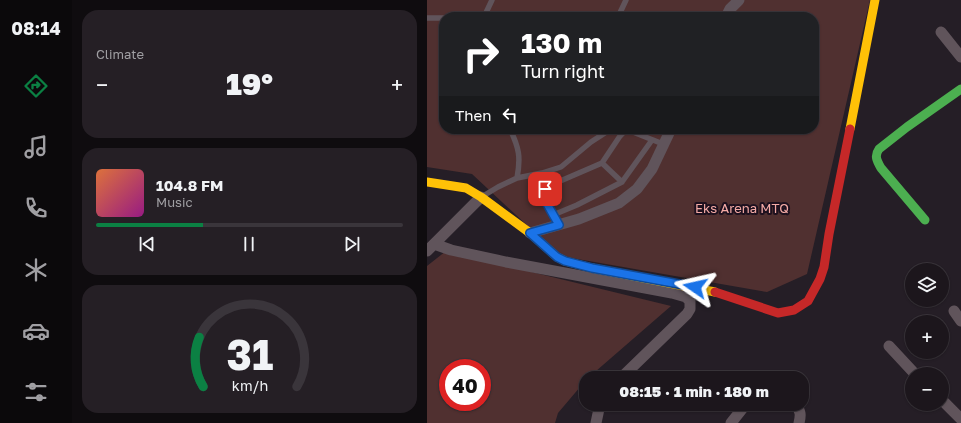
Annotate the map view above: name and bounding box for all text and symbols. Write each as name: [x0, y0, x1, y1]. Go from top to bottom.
text: 08:14: [11, 17, 61, 39]
text: 130 m: [521, 26, 602, 59]
icon: right: [455, 28, 507, 80]
text: Climate: [96, 46, 144, 62]
text: Turn right: [521, 60, 605, 82]
text: 19°: [226, 66, 273, 102]
text: −: [96, 71, 108, 98]
text: +: [391, 71, 403, 98]
icon: directions: [22, 72, 50, 100]
icon: left: [499, 104, 521, 126]
text: Then: [455, 106, 491, 124]
icon: music: [22, 133, 50, 161]
pin: [528, 172, 562, 206]
text: 104.8 FM: [156, 176, 223, 194]
icon: arrive: [534, 178, 556, 200]
icon: phone: [22, 194, 50, 222]
text: Music: [156, 194, 193, 210]
park label: Eks Arena MTQ: [695, 200, 789, 216]
icon: previous: [136, 233, 158, 255]
icon: pause: [238, 233, 260, 255]
icon: next: [341, 233, 363, 255]
icon: climate: [22, 256, 50, 284]
map controls: [905, 263, 949, 411]
button: layers: [905, 263, 949, 307]
position arrow: [674, 266, 716, 308]
button: +: [905, 315, 949, 359]
icon: car: [22, 317, 50, 345]
text: 31: [226, 329, 273, 379]
speed limit sign: 40: [439, 359, 491, 411]
button: −: [905, 367, 949, 411]
text: km/h: [231, 377, 268, 394]
icon: filters: [22, 378, 50, 406]
text: 08:15 · 1 min · 180 m: [619, 382, 769, 400]

